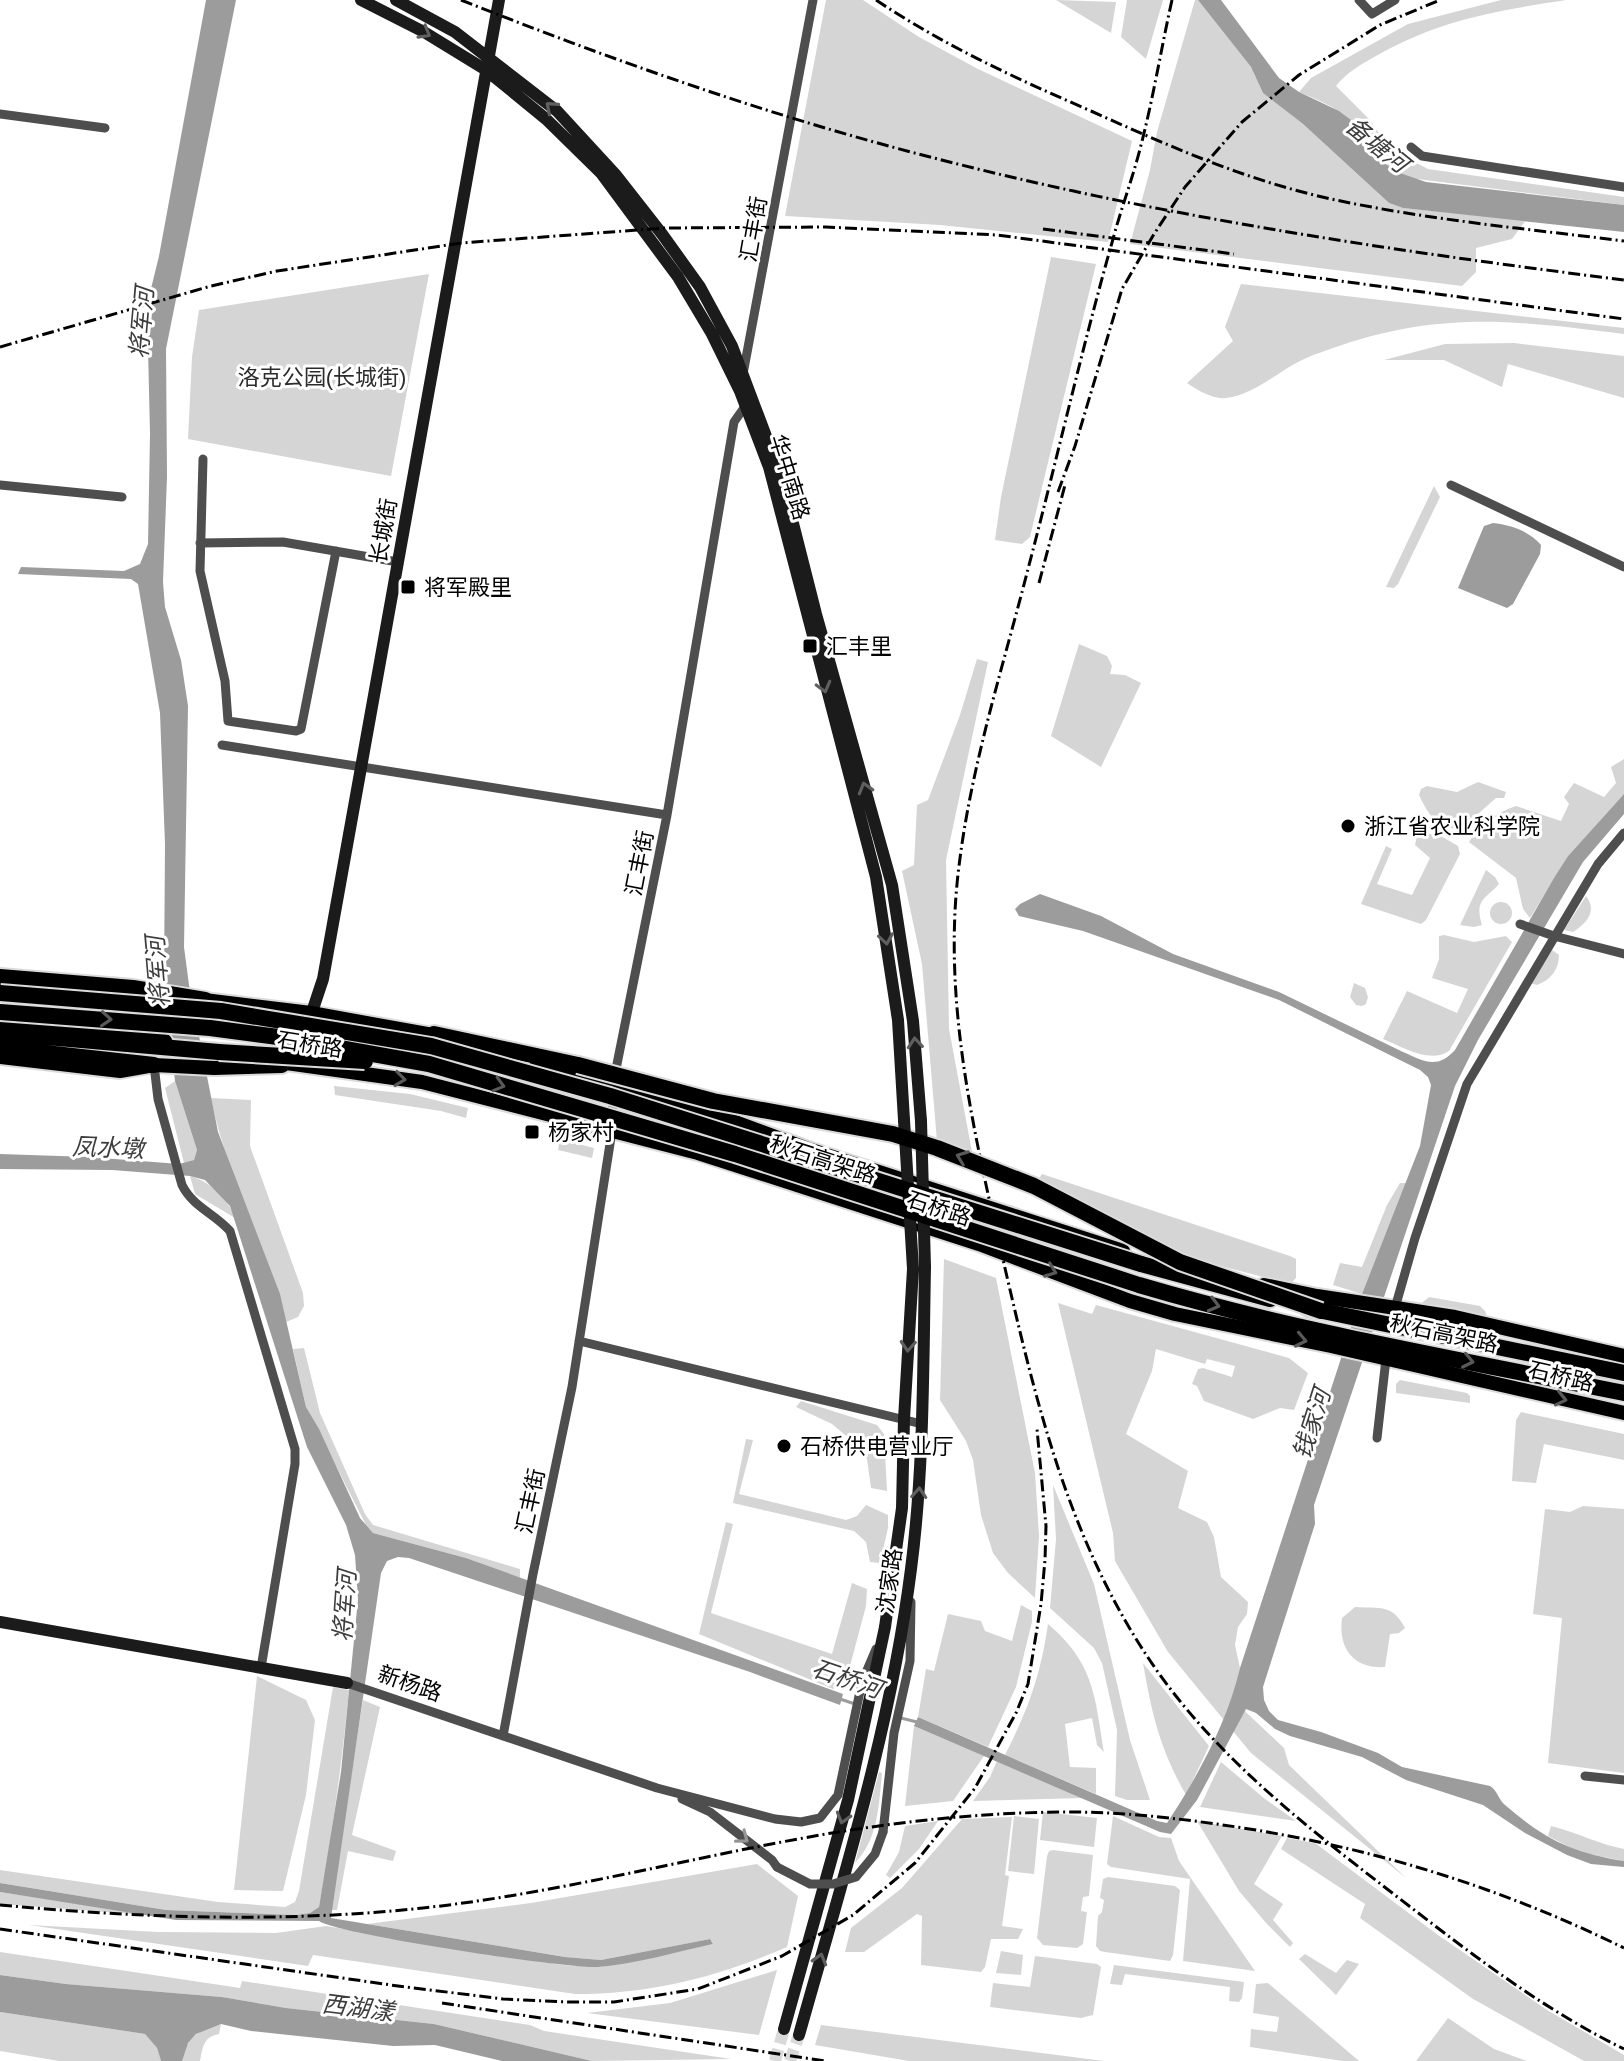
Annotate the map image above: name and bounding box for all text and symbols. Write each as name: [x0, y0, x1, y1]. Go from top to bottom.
one-way arrow: [417, 23, 431, 38]
one-way arrow: [545, 102, 560, 116]
water label: 备塘河: [1341, 111, 1417, 180]
street label: 汇丰街: [735, 194, 772, 264]
water label: 将军河: [125, 282, 158, 360]
park label: 洛克公园(长城街): [238, 365, 406, 390]
street label: 华中南路: [765, 431, 814, 523]
street label: 长城街: [365, 496, 402, 566]
place label: 将军殿里: [424, 575, 512, 600]
marker: 将军殿里: [399, 578, 417, 596]
place label: 汇丰里: [826, 634, 892, 659]
marker: 汇丰里: [801, 637, 819, 655]
one-way arrow: [815, 679, 832, 693]
one-way arrow: [858, 782, 874, 796]
place label: 浙江省农业科学院: [1364, 814, 1540, 839]
marker: 浙江省农业科学院: [1339, 817, 1357, 835]
street label: 汇丰街: [621, 828, 658, 898]
water label: 将军河: [141, 931, 174, 1009]
one-way arrow: [877, 932, 894, 946]
one-way arrow: [100, 1010, 113, 1027]
street label: 石桥路: [275, 1027, 344, 1062]
one-way arrow: [907, 1036, 924, 1049]
one-way arrow: [393, 1070, 406, 1087]
one-way arrow: [492, 1076, 506, 1092]
place label: 杨家村: [548, 1120, 614, 1145]
marker: 杨家村: [523, 1123, 541, 1141]
street label: 秋石高架路: [767, 1131, 879, 1188]
water label: 凤水墩: [72, 1133, 147, 1162]
one-way arrow: [956, 1151, 970, 1167]
street label: 石桥路: [904, 1186, 974, 1231]
one-way arrow: [1043, 1262, 1057, 1278]
one-way arrow: [1207, 1296, 1221, 1313]
street label: 秋石高架路: [1387, 1310, 1500, 1357]
one-way arrow: [1294, 1331, 1307, 1348]
one-way arrow: [900, 1340, 917, 1353]
one-way arrow: [1461, 1352, 1475, 1369]
street label: 石桥路: [1526, 1357, 1596, 1396]
water label: 钱家河: [1288, 1382, 1337, 1462]
one-way arrow: [1554, 1389, 1568, 1406]
place label: 石桥供电营业厅: [800, 1434, 954, 1459]
marker: 石桥供电营业厅: [775, 1437, 793, 1455]
street label: 汇丰街: [511, 1466, 550, 1536]
one-way arrow: [910, 1486, 927, 1499]
street label: 沈家路: [873, 1547, 906, 1615]
water label: 将军河: [329, 1565, 361, 1643]
water label: 石桥河: [809, 1654, 889, 1704]
street label: 新杨路: [375, 1661, 445, 1706]
one-way arrow: [836, 1810, 853, 1824]
one-way arrow: [735, 1828, 749, 1842]
one-way arrow: [811, 1953, 827, 1967]
water label: 西湖漾: [321, 1990, 398, 2026]

